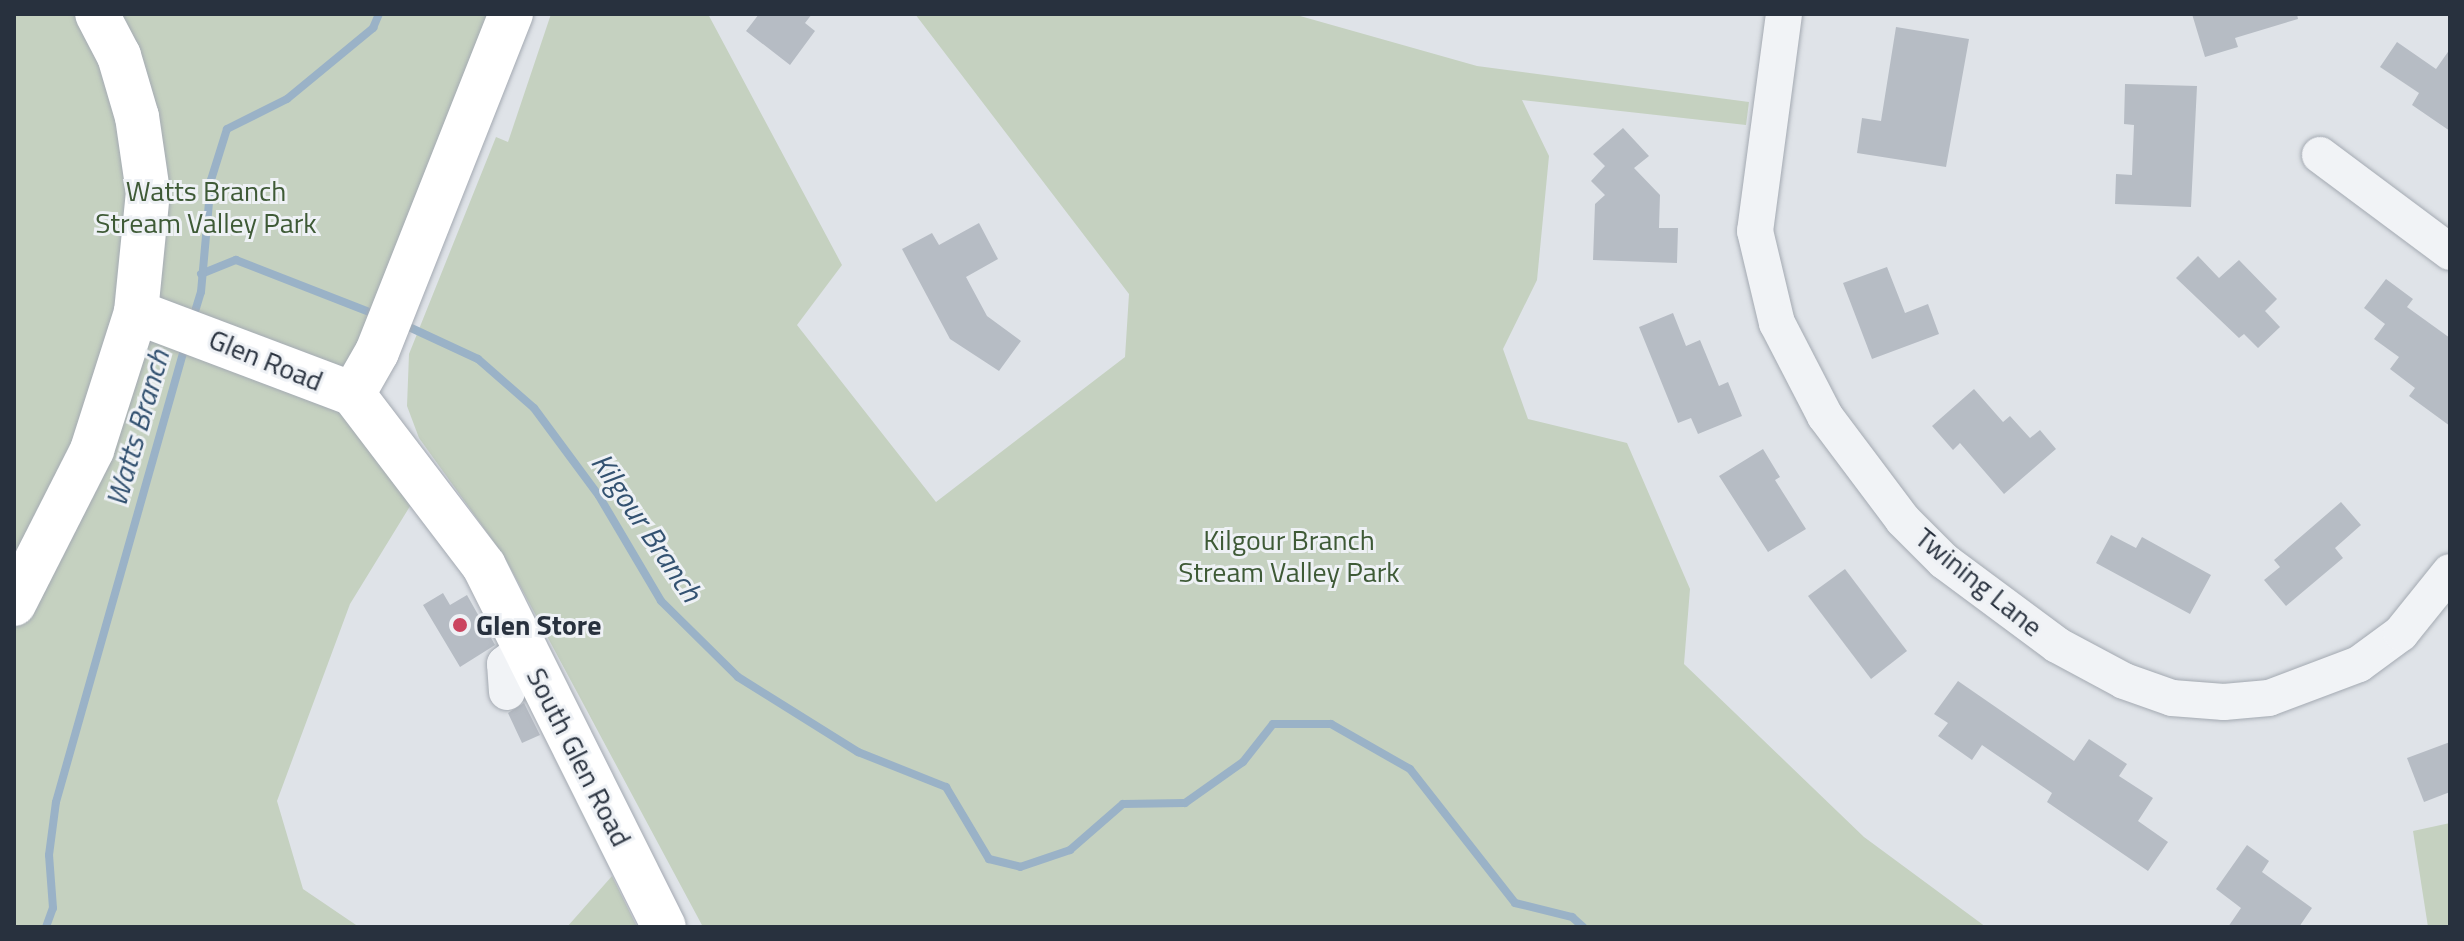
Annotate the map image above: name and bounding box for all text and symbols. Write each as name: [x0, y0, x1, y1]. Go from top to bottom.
park label: Watts Branch Stream Valley Park: [95, 174, 317, 240]
street label: Glen Road: [204, 322, 328, 398]
water label: Watts Branch: [97, 346, 177, 510]
water label: Kilgour Branch: [584, 446, 710, 608]
street label: Twining Lane: [1909, 521, 2049, 643]
park label: Kilgour Branch Stream Valley Park: [1178, 523, 1400, 589]
place label: Glen Store: [476, 608, 601, 642]
marker: Glen Store: [451, 616, 469, 634]
street label: South Glen Road: [520, 662, 638, 852]

